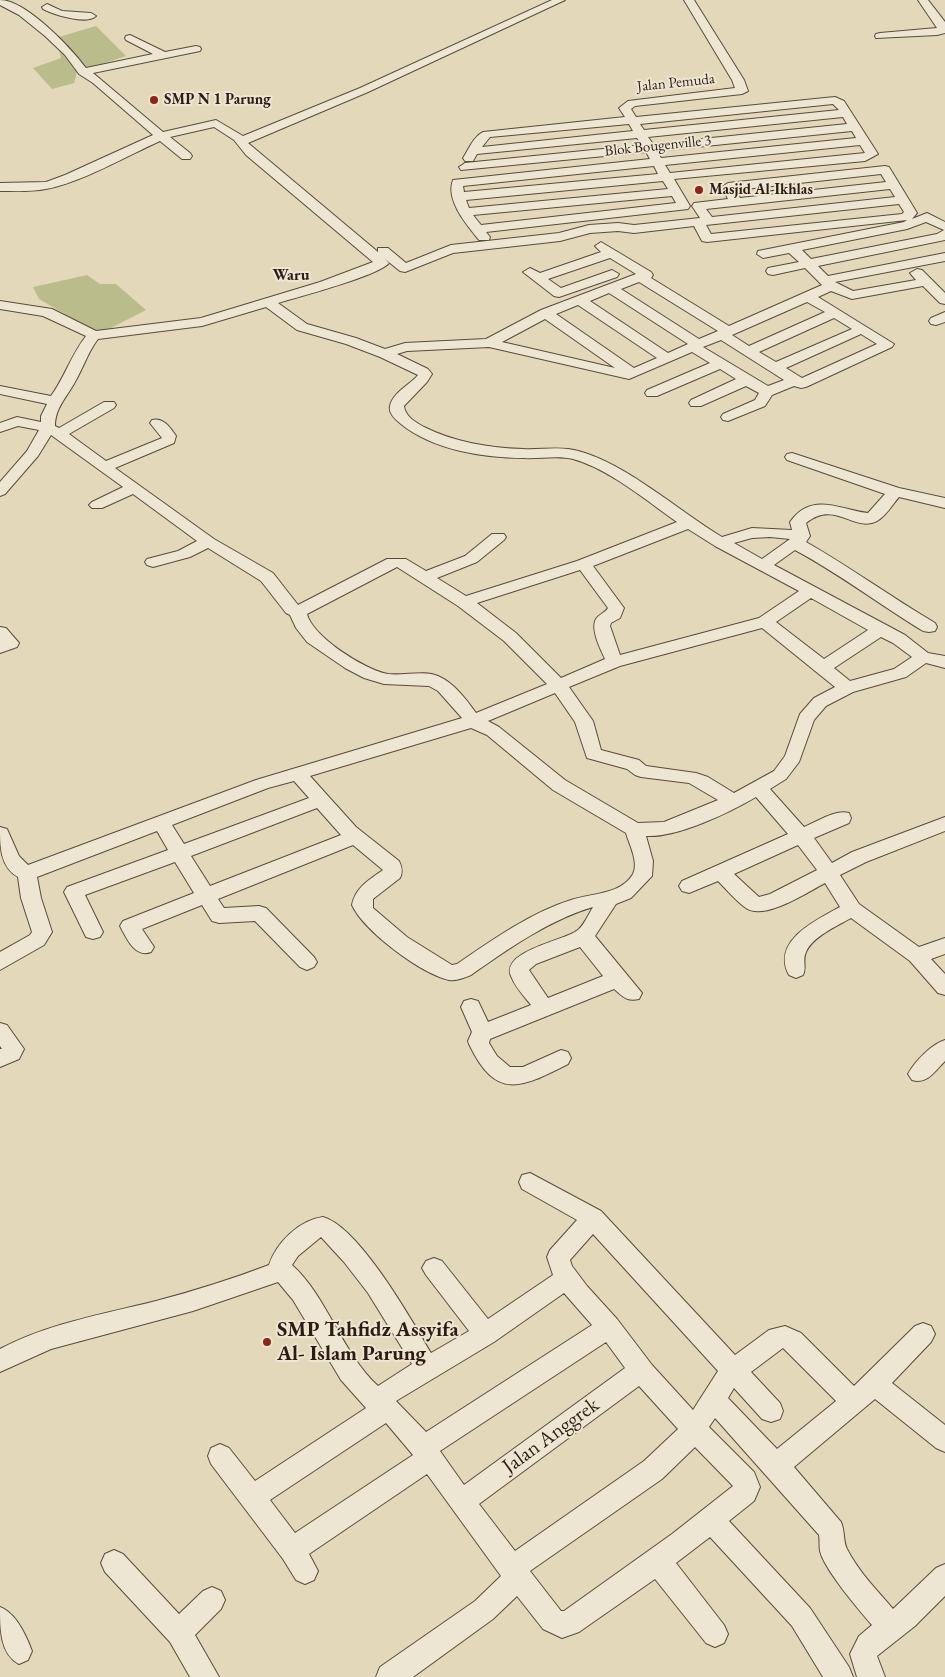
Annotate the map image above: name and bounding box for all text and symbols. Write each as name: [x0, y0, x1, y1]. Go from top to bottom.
street label: Jalan Pemuda: [636, 70, 716, 96]
place label: SMP N 1 Parung: [164, 91, 271, 109]
marker: SMP N 1 Parung: [148, 94, 160, 106]
street label: Blok Bougenville 3: [604, 131, 712, 161]
place label: Masjid Al-Ikhlas: [709, 181, 813, 199]
marker: Masjid Al-Ikhlas: [693, 184, 705, 196]
district label: Waru: [272, 266, 310, 286]
place label: SMP Tahfidz Assyifa Al- Islam Parung: [277, 1317, 459, 1367]
marker: SMP Tahfidz Assyifa Al- Islam Parung: [261, 1336, 273, 1348]
street label: Jalan Anggrek: [498, 1393, 604, 1479]

